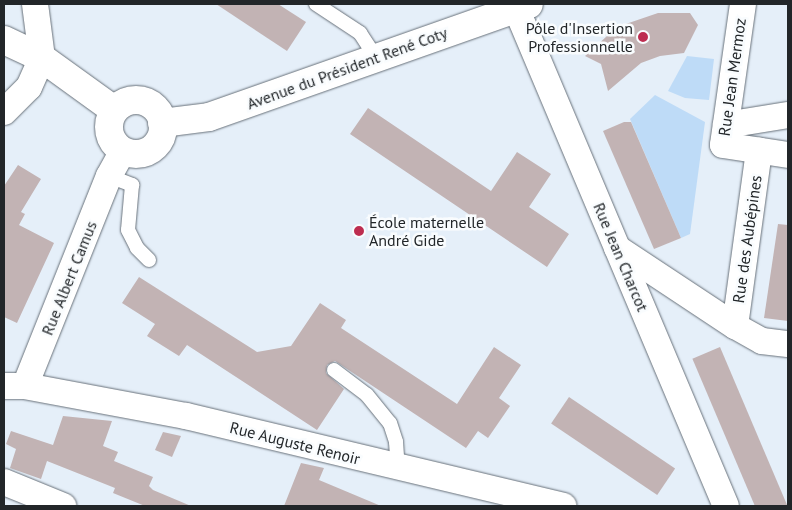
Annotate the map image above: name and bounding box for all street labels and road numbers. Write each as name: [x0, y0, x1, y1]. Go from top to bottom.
street label: Rue Jean Mermoz: [714, 17, 750, 137]
street label: Avenue du Président René Coty: [244, 23, 450, 113]
street label: Rue des Aubépines: [728, 174, 766, 304]
street label: Rue Jean Charcot: [589, 200, 653, 314]
street label: Rue Albert Camus: [37, 218, 101, 338]
street label: Rue Auguste Renoir: [228, 417, 362, 469]

